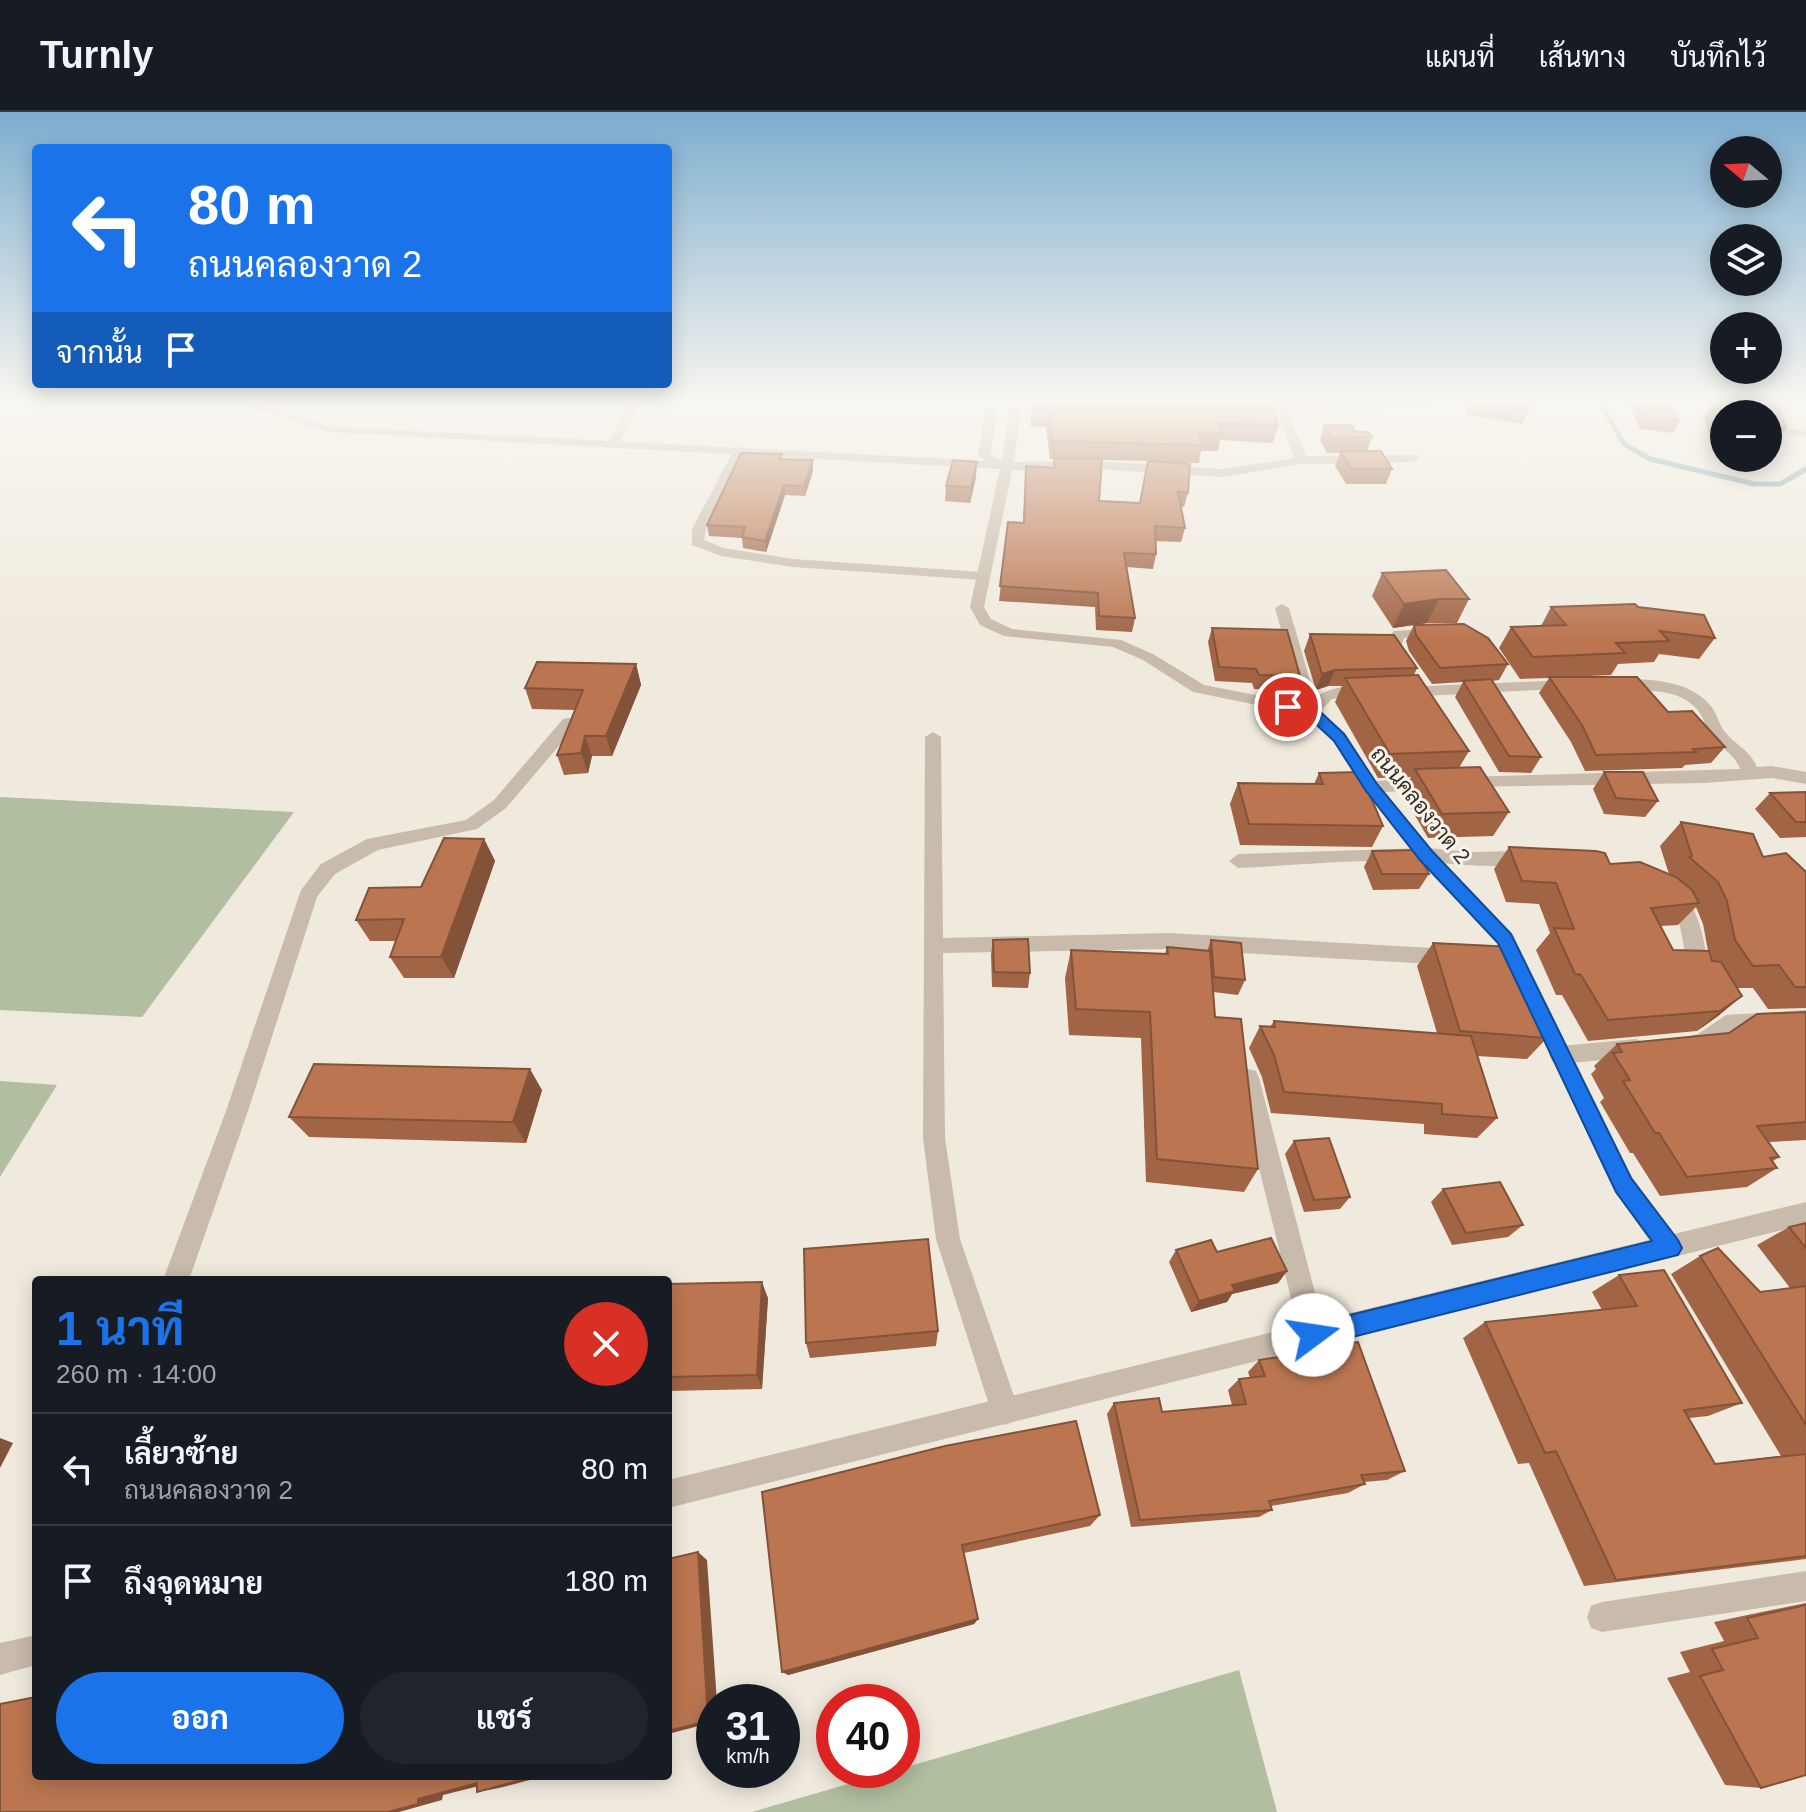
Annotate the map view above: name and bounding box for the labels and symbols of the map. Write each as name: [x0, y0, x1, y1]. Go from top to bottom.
north arrow: [1710, 136, 1782, 208]
pin: [1254, 673, 1322, 741]
street label: ถนนคลองวาด 2: [1366, 742, 1475, 869]
position arrow: [1271, 1293, 1355, 1377]
speed limit sign: 40: [816, 1684, 920, 1788]

